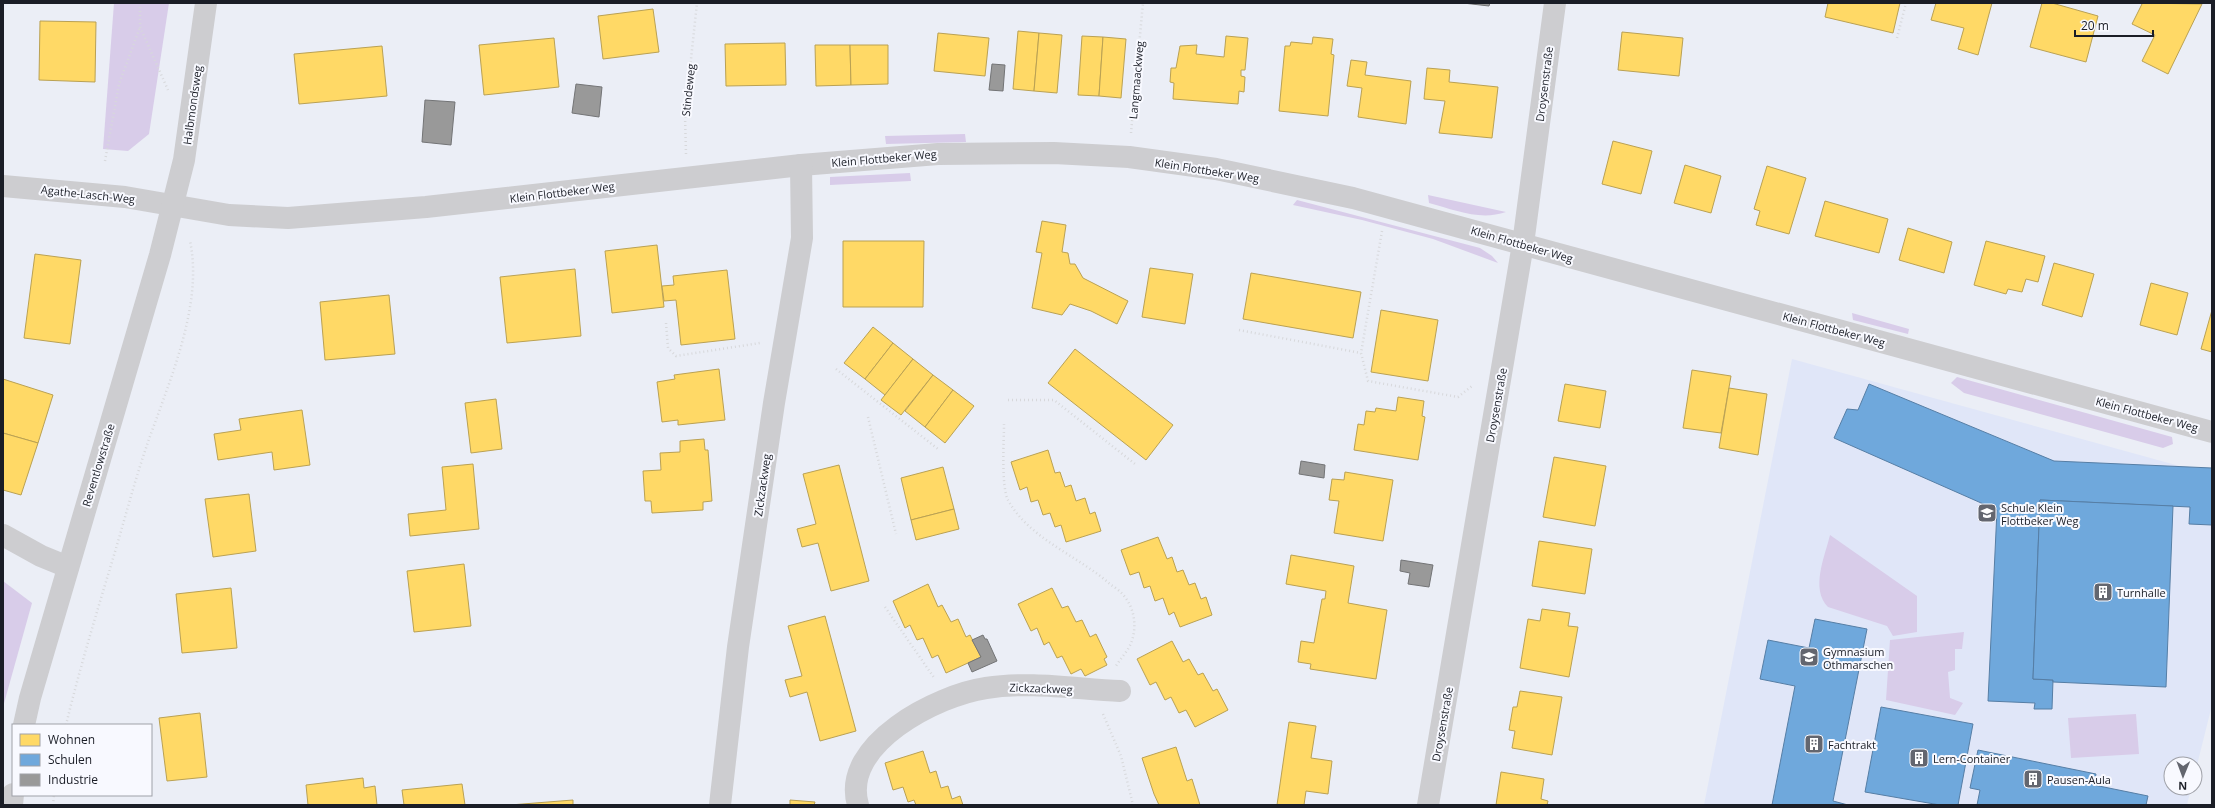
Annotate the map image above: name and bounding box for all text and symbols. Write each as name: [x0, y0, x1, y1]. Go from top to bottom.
scale bar: [2075, 12, 2153, 38]
text: 20 m: [2081, 17, 2109, 34]
street label: Langmaackweg: [1125, 40, 1147, 120]
street label: Droysenstraße: [1532, 46, 1556, 122]
street label: Stindeweg: [678, 63, 698, 117]
street label: Halbmondsweg: [179, 64, 205, 146]
street label: Klein Flottbeker Weg: [831, 146, 937, 170]
street label: Klein Flottbeker Weg: [1154, 154, 1260, 186]
street label: Klein Flottbeker Weg: [509, 178, 615, 206]
street label: Agathe-Lasch-Weg: [40, 182, 136, 206]
street label: Klein Flottbeker Weg: [1469, 222, 1575, 266]
street label: Klein Flottbeker Weg: [1781, 308, 1887, 350]
street label: Droysenstraße: [1482, 366, 1510, 444]
street label: Klein Flottbeker Weg: [2094, 393, 2200, 435]
street label: Reventlowstraße: [78, 422, 118, 508]
street label: Zickzackweg: [750, 453, 774, 517]
place label: Schule Klein Flottbeker Weg: [2001, 500, 2078, 528]
school or university icon: Schule Klein Flottbeker Weg: [1976, 502, 1998, 524]
building icon: Turnhalle: [2092, 581, 2114, 603]
place label: Turnhalle: [2117, 585, 2166, 600]
place label: Gymnasium Othmarschen: [1823, 644, 1893, 672]
school or university icon: Gymnasium Othmarschen: [1798, 646, 1820, 668]
street label: Zickzackweg: [1009, 679, 1073, 697]
street label: Droysenstraße: [1428, 685, 1456, 763]
legend: [12, 724, 152, 796]
text: Wohnen: [48, 731, 95, 748]
building icon: Fachtrakt: [1803, 733, 1825, 755]
place label: Fachtrakt: [1828, 737, 1876, 752]
building icon: Lern-Container: [1908, 747, 1930, 769]
text: Schulen: [48, 751, 92, 768]
place label: Lern-Container: [1933, 751, 2011, 766]
north arrow: [2163, 756, 2203, 796]
building icon: Pausen-Aula: [2022, 768, 2044, 790]
text: Industrie: [48, 771, 98, 788]
place label: Pausen-Aula: [2047, 772, 2111, 787]
text: N: [2178, 779, 2187, 794]

